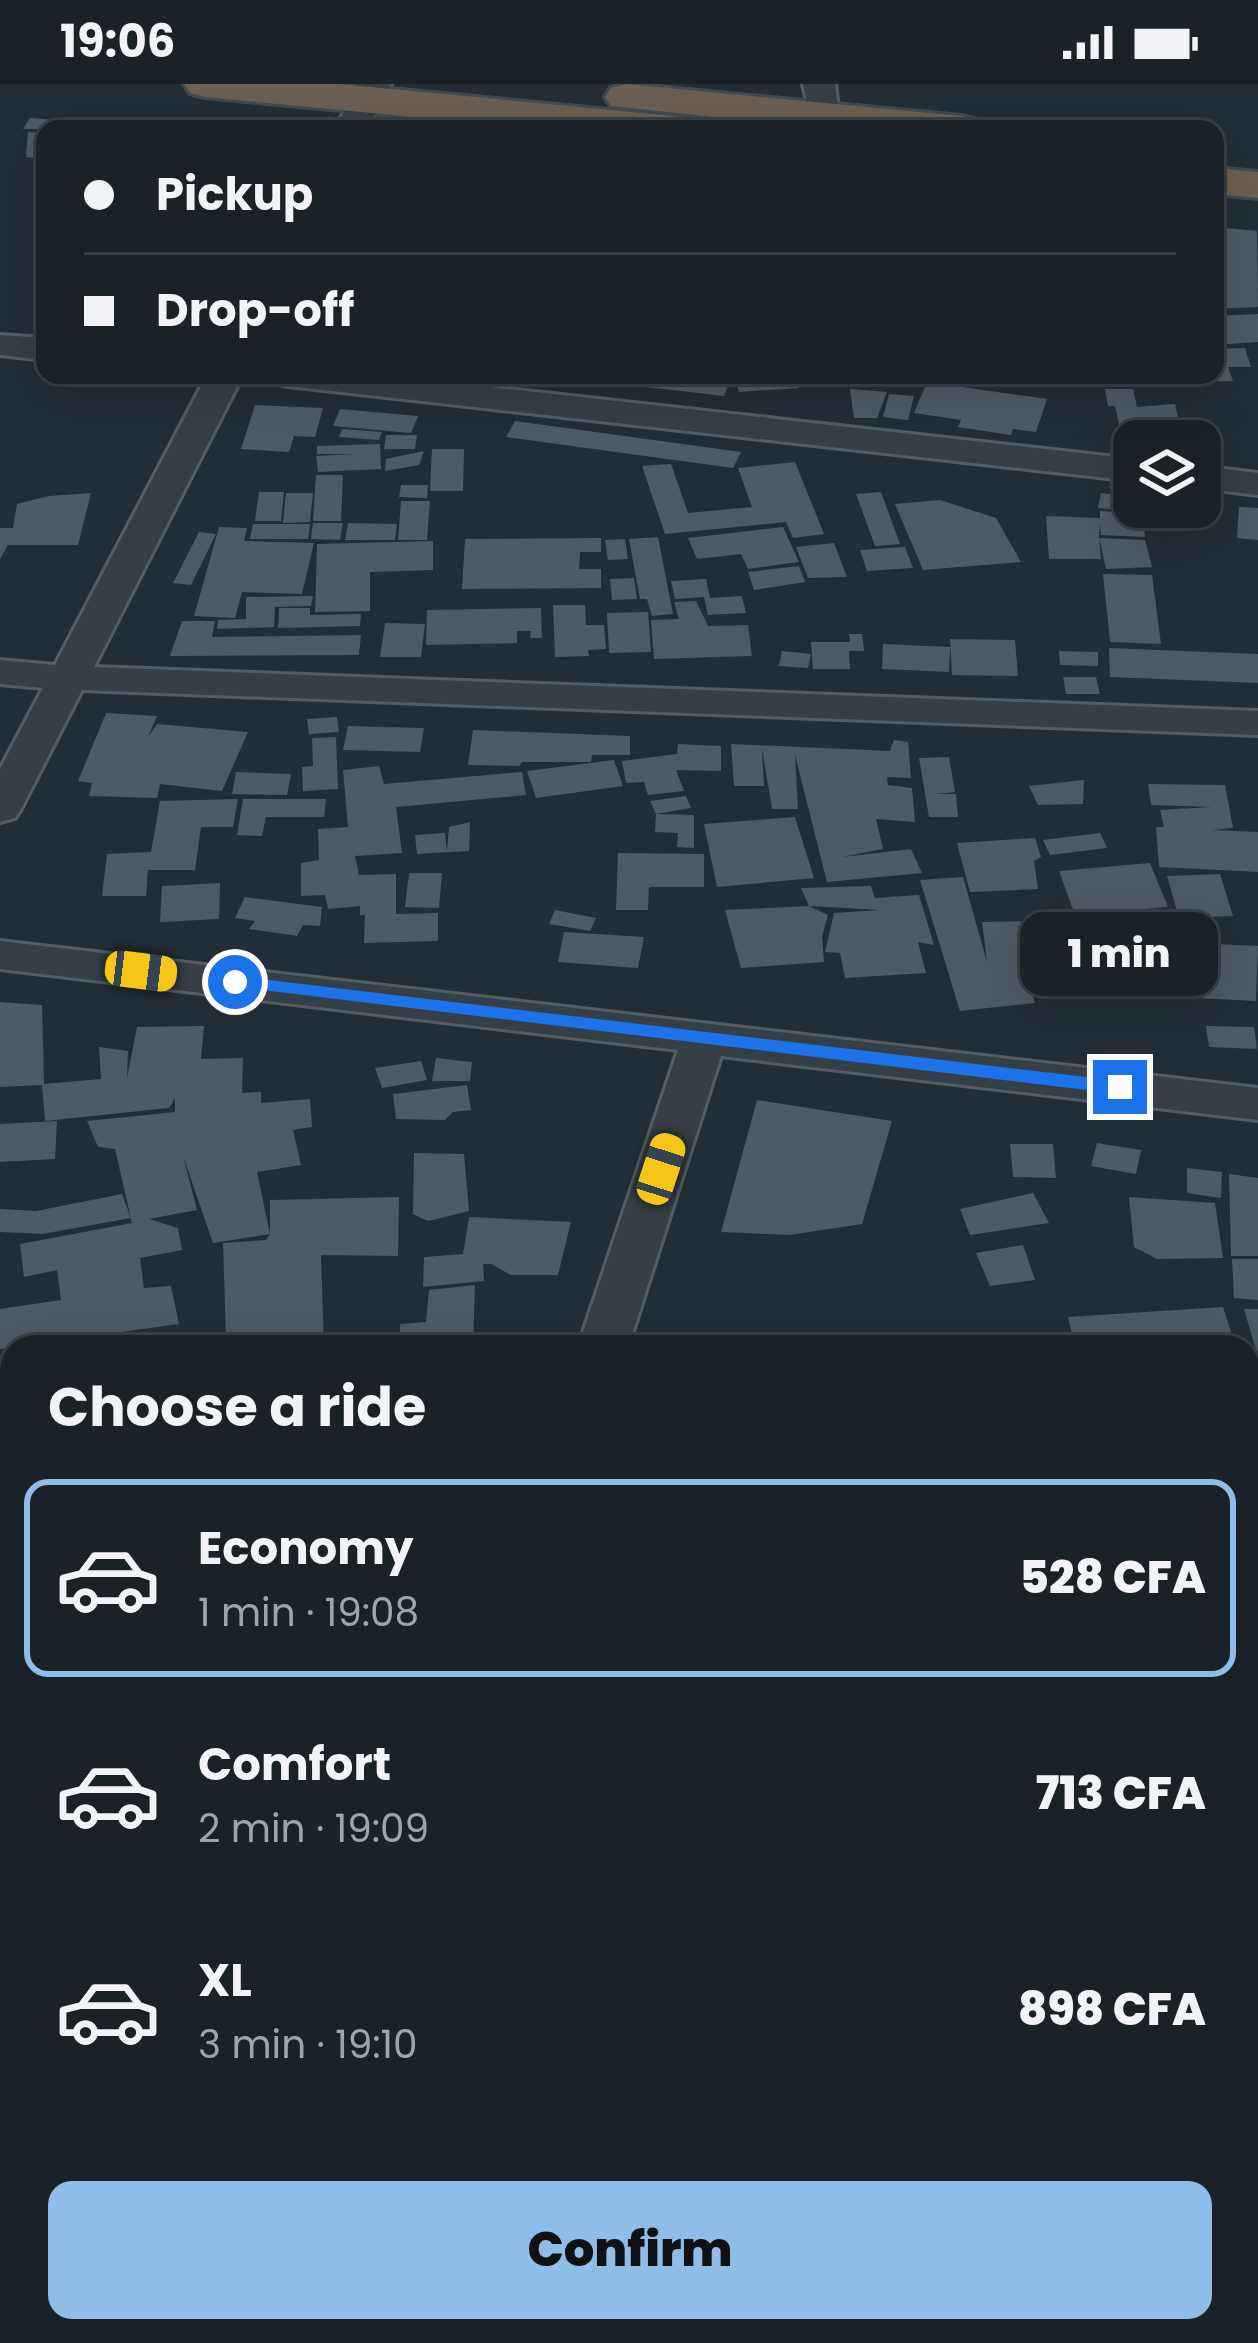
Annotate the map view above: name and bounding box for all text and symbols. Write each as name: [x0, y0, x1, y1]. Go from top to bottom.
text: 19:06: [60, 10, 175, 73]
text: Pickup: [156, 163, 313, 226]
text: Drop-off: [156, 279, 354, 342]
map controls: [1113, 420, 1221, 528]
button: layers: [1113, 420, 1221, 528]
callout: 1 min: [1021, 913, 1219, 997]
text: 1 min: [1068, 926, 1170, 981]
car: [103, 949, 179, 993]
route start: [208, 955, 262, 1009]
route end: [1093, 1060, 1147, 1114]
car: [633, 1129, 689, 1209]
text: Choose a ride: [48, 1369, 426, 1445]
text: Economy: [198, 1517, 413, 1580]
icon: car: [54, 1524, 162, 1632]
text: 528 CFA: [1020, 1546, 1206, 1609]
text: 1 min · 19:08: [198, 1585, 419, 1640]
text: Comfort: [198, 1733, 391, 1796]
icon: car: [54, 1740, 162, 1848]
text: 713 CFA: [1036, 1762, 1206, 1825]
text: 2 min · 19:09: [198, 1801, 429, 1856]
text: XL: [198, 1949, 252, 2012]
icon: car: [54, 1956, 162, 2064]
text: 898 CFA: [1018, 1978, 1206, 2041]
text: 3 min · 19:10: [198, 2017, 418, 2072]
button: Confirm: [48, 2181, 1212, 2319]

